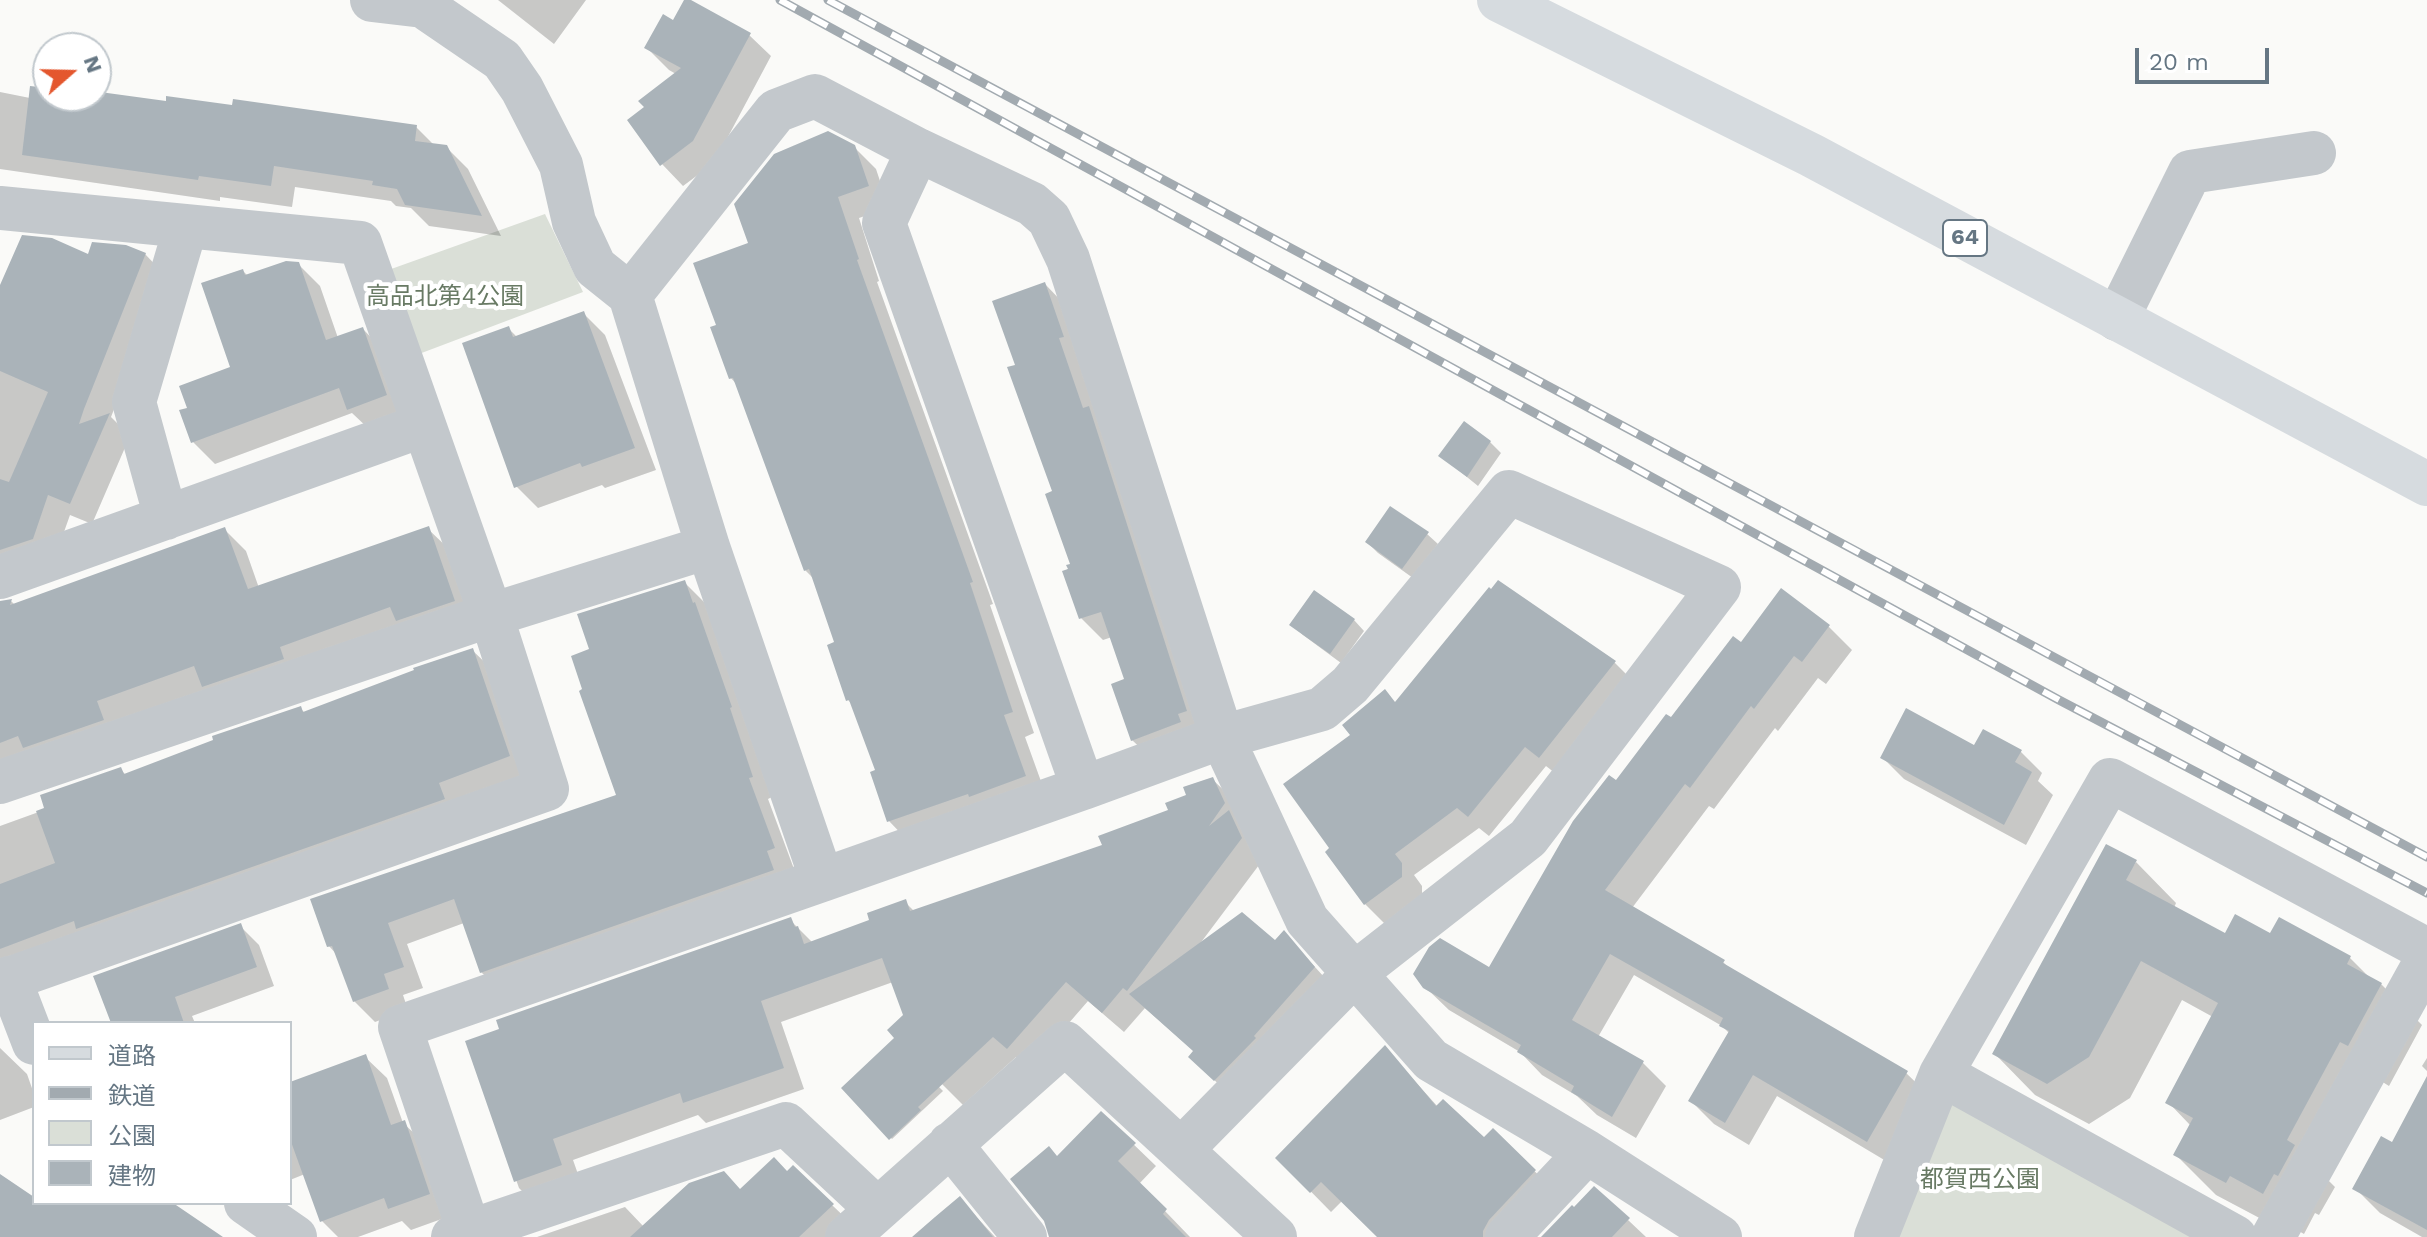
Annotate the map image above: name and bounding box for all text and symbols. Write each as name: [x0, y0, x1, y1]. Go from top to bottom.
north arrow: [32, 32, 112, 112]
scale bar: [2139, 32, 2273, 82]
text: 20 m: [2149, 48, 2209, 76]
text: N: [79, 52, 108, 76]
road number: 64: [1943, 220, 1987, 256]
park label: 高品北第4公園: [366, 283, 524, 311]
legend: [32, 1021, 292, 1205]
text: 道路: [108, 1042, 156, 1070]
text: 鉄道: [108, 1082, 156, 1110]
text: 公園: [108, 1122, 156, 1150]
text: 建物: [108, 1162, 156, 1190]
park label: 都賀西公園: [1920, 1166, 2040, 1194]

